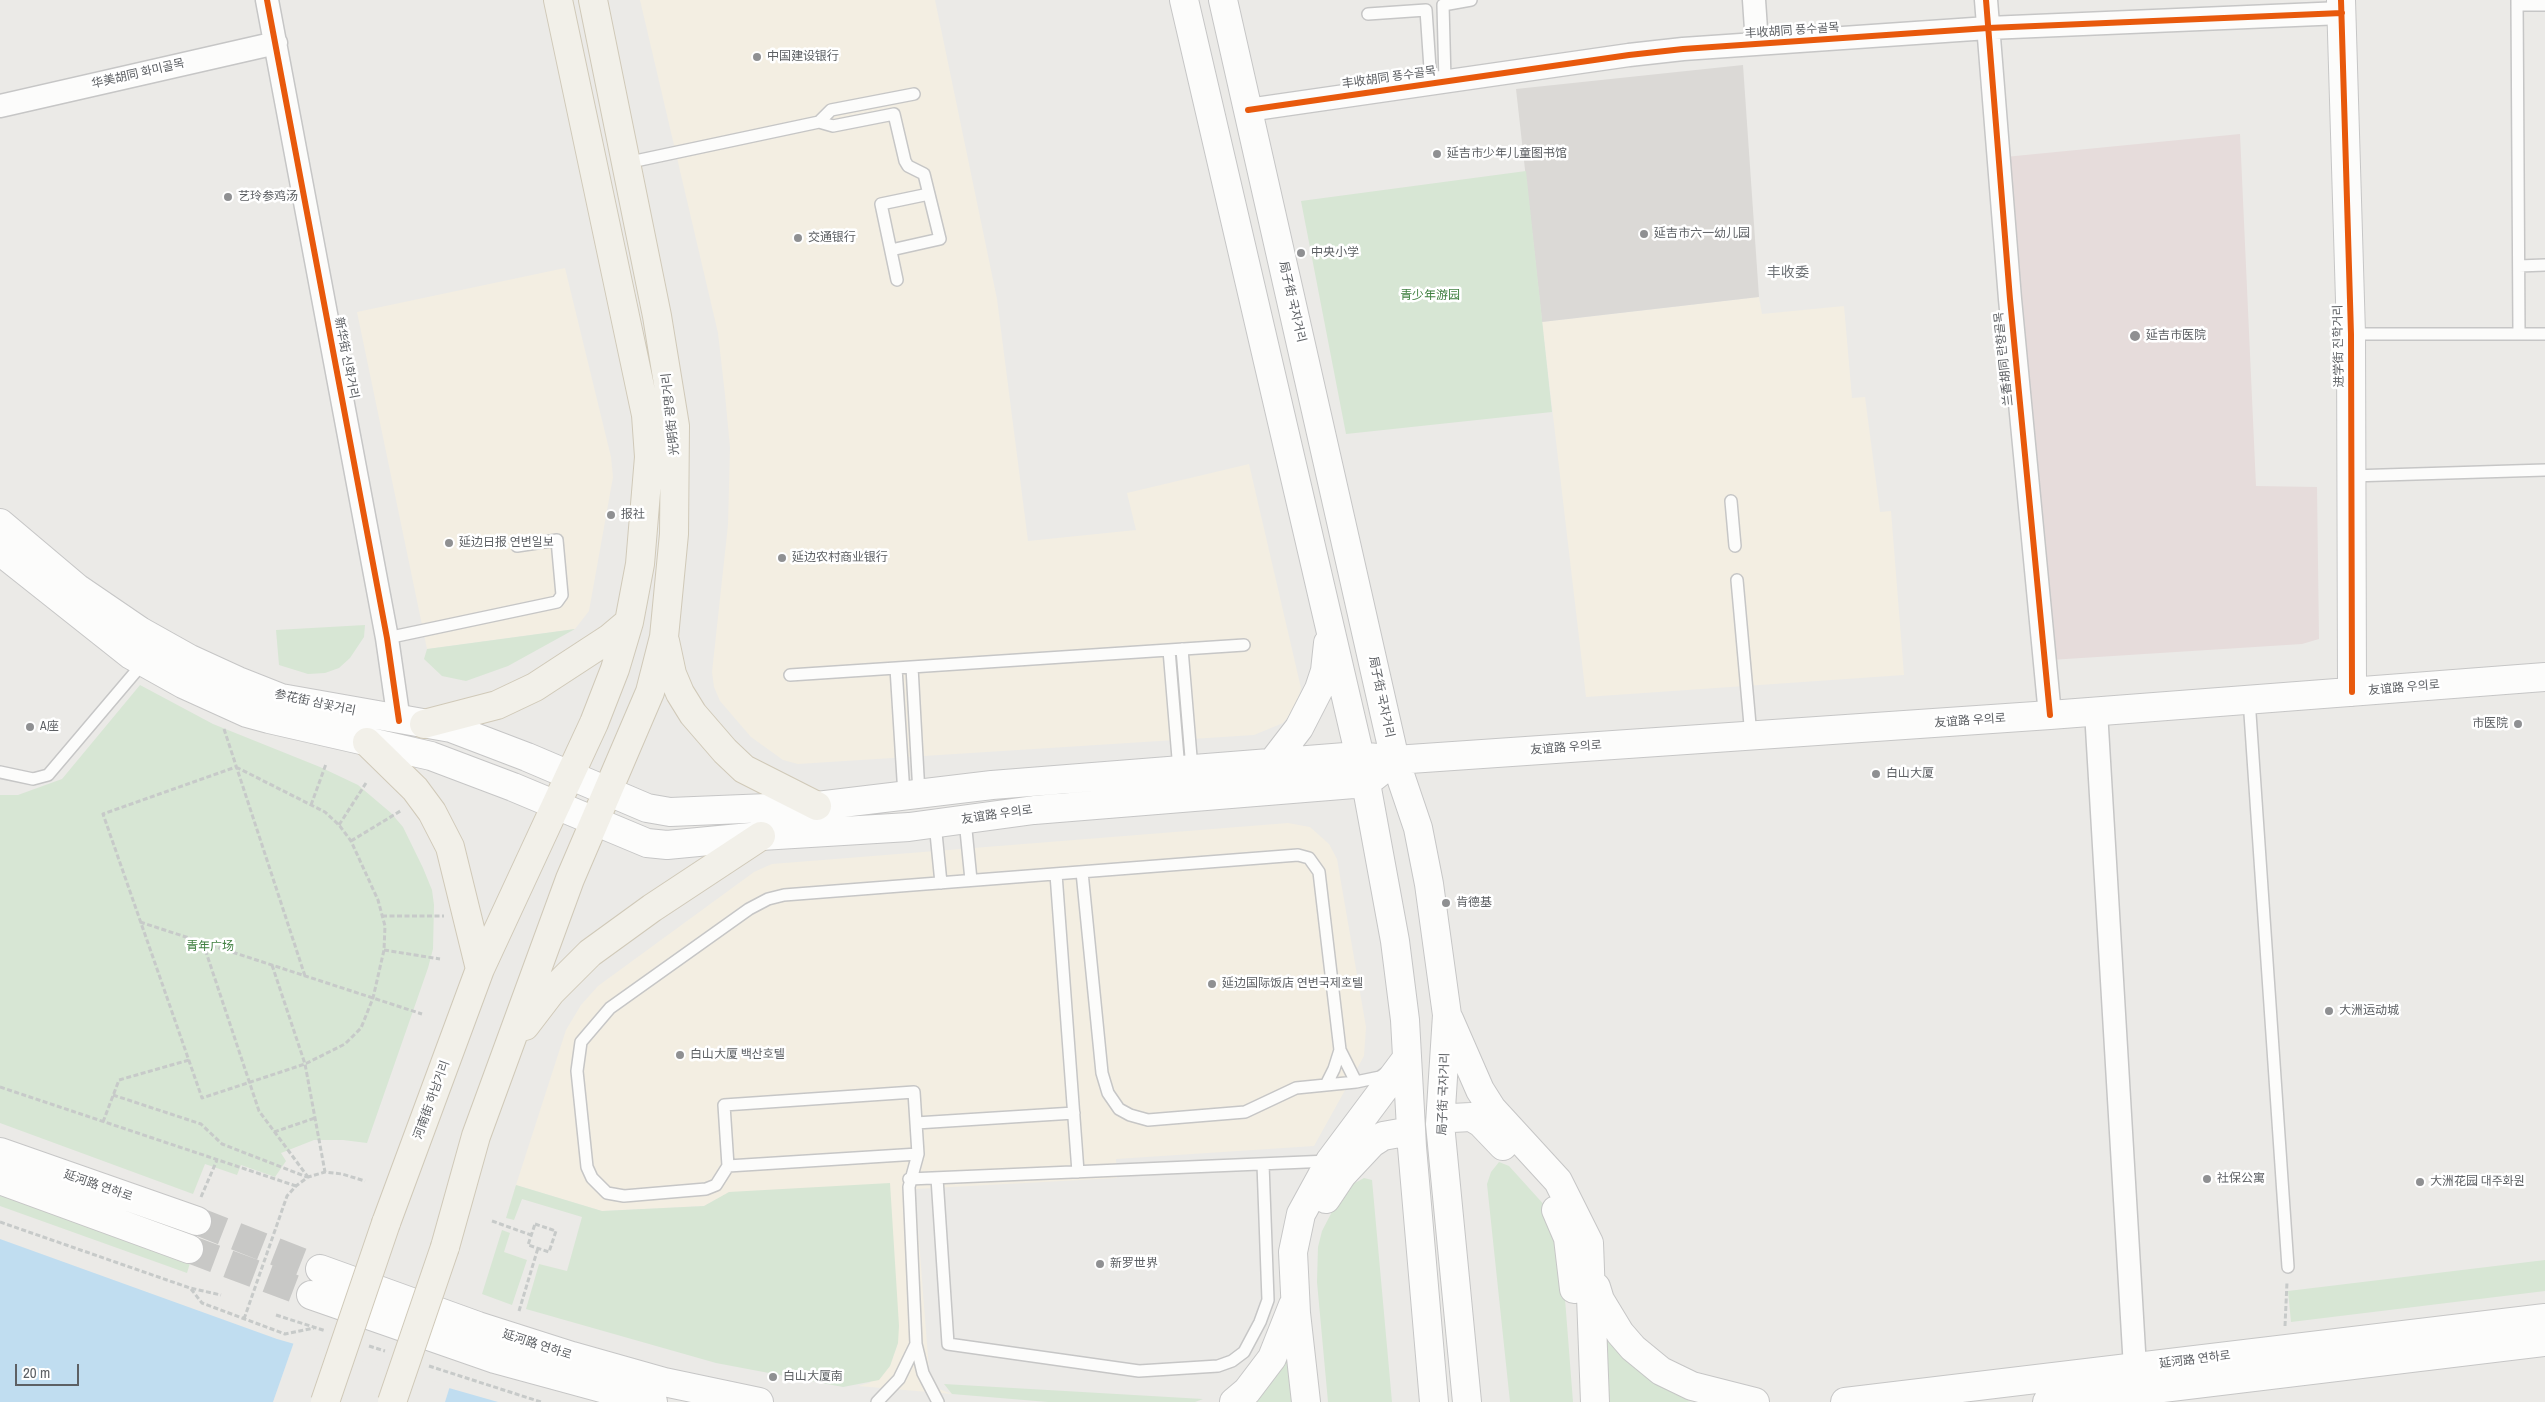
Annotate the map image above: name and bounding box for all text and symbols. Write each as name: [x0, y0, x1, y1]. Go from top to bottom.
street label: 丰收胡同 풍수골목: [1744, 21, 1840, 41]
place label: 中国建设银行: [767, 50, 839, 64]
marker: 中国建设银行: [751, 51, 763, 63]
street label: 华美胡同 화미골목: [90, 56, 186, 92]
street label: 丰收胡同 풍수골목: [1341, 64, 1437, 92]
place label: 延吉市少年儿童图书馆: [1447, 147, 1567, 161]
marker: 延吉市少年儿童图书馆: [1431, 148, 1443, 160]
place label: 艺玲参鸡汤: [238, 190, 298, 204]
marker: 艺玲参鸡汤: [222, 191, 234, 203]
place label: 延吉市六一幼儿园: [1654, 227, 1750, 241]
marker: 延吉市六一幼儿园: [1638, 228, 1650, 240]
place label: 交通银行: [808, 231, 856, 245]
marker: 交通银行: [792, 232, 804, 244]
place label: 中央小学: [1311, 246, 1359, 260]
marker: 中央小学: [1295, 247, 1307, 259]
street label: 局子街 국자거리: [1276, 260, 1308, 344]
district label: 丰收委: [1767, 265, 1809, 281]
park label: 青少年游园: [1400, 289, 1460, 303]
street label: 进学街 진학거리: [2331, 304, 2347, 388]
street label: 兰香胡同 란향골목: [1992, 311, 2016, 407]
street label: 新华街 신화거리: [331, 316, 361, 400]
marker: 延吉市医院: [2128, 329, 2142, 343]
place label: 延吉市医院: [2146, 329, 2206, 343]
street label: 光明街 광명거리: [660, 372, 682, 456]
place label: 报社: [621, 508, 645, 522]
marker: 报社: [605, 509, 617, 521]
place label: 延边日报 연변일보: [459, 536, 554, 550]
marker: 延边日报 연변일보: [443, 537, 455, 549]
place label: 延边农村商业银行: [792, 551, 888, 565]
marker: 延边农村商业银行: [776, 552, 788, 564]
street label: 局子街 국자거리: [1365, 655, 1397, 739]
street label: 友谊路 우의로: [2368, 678, 2440, 698]
street label: 参花街 삼꽃거리: [273, 687, 357, 719]
street label: 友谊路 우의로: [1934, 711, 2006, 731]
place label: 市医院: [2472, 717, 2508, 731]
marker: 市医院: [2512, 718, 2524, 730]
place label: A座: [40, 720, 59, 734]
marker: A座: [24, 721, 36, 733]
street label: 友谊路 우의로: [1530, 738, 1602, 758]
place label: 白山大厦: [1886, 767, 1934, 781]
marker: 白山大厦: [1870, 768, 1882, 780]
street label: 友谊路 우의로: [960, 803, 1034, 827]
place label: 肯德基: [1456, 896, 1492, 910]
marker: 肯德基: [1440, 897, 1452, 909]
park label: 青年广场: [186, 940, 234, 954]
place label: 延边国际饭店 연변국제호텔: [1222, 977, 1363, 991]
marker: 延边国际饭店 연변국제호텔: [1206, 978, 1218, 990]
place label: 大洲运动城: [2339, 1004, 2399, 1018]
marker: 大洲运动城: [2323, 1005, 2335, 1017]
place label: 白山大厦 백산호텔: [690, 1048, 785, 1062]
marker: 白山大厦 백산호텔: [674, 1049, 686, 1061]
street label: 局子街 국자거리: [1435, 1052, 1453, 1136]
street label: 河南街 하남거리: [411, 1059, 453, 1141]
street label: 延河路 연하로: [62, 1167, 134, 1205]
place label: 社保公寓: [2217, 1172, 2265, 1186]
marker: 社保公寓: [2201, 1173, 2213, 1185]
place label: 大洲花园 대주화원: [2430, 1175, 2525, 1189]
marker: 大洲花园 대주화원: [2414, 1176, 2426, 1188]
place label: 新罗世界: [1110, 1257, 1158, 1271]
marker: 新罗世界: [1094, 1258, 1106, 1270]
street label: 延河路 연하로: [501, 1327, 573, 1363]
street label: 延河路 연하로: [2158, 1348, 2232, 1372]
scale bar: [18, 1354, 81, 1386]
text: 20 m: [23, 1362, 50, 1383]
place label: 白山大厦南: [783, 1370, 843, 1384]
marker: 白山大厦南: [767, 1371, 779, 1383]

